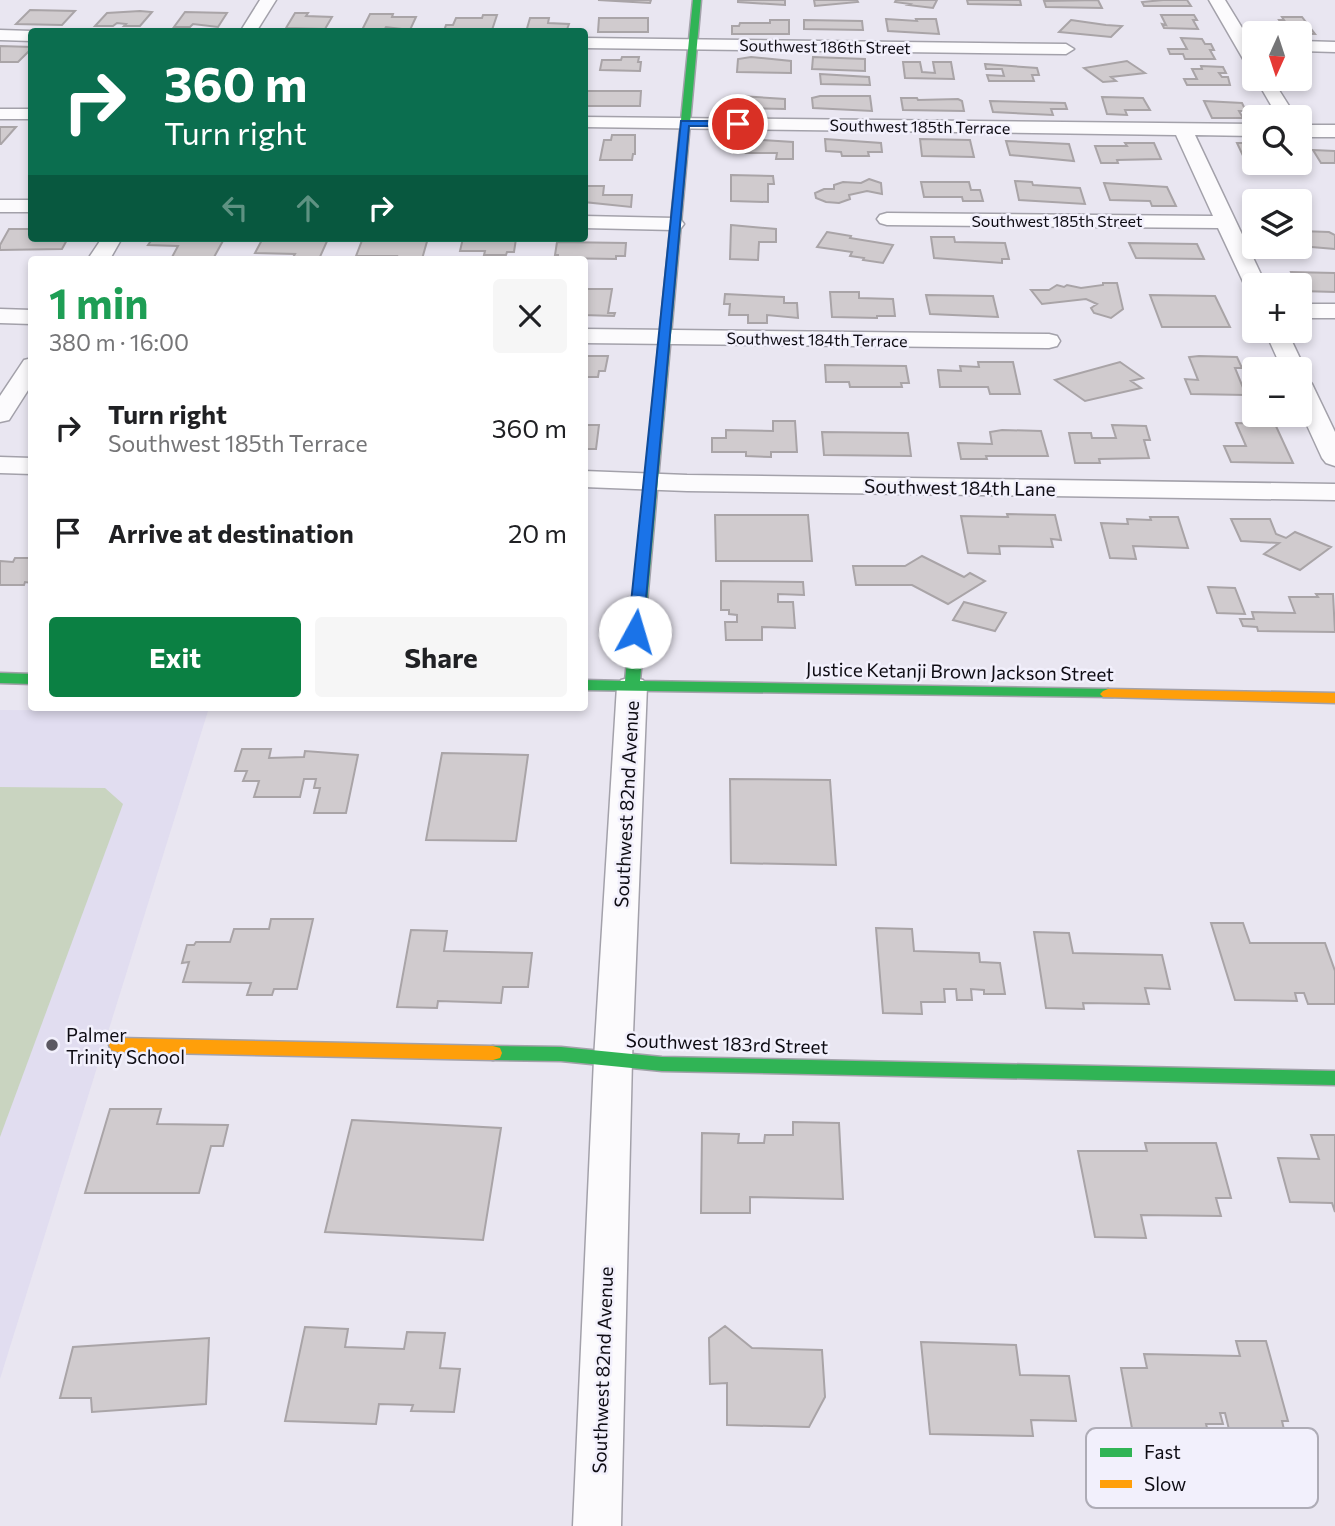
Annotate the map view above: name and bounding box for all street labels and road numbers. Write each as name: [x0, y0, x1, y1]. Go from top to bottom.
street label: Southwest 186th Street: [739, 35, 911, 57]
street label: Southwest 185th Terrace: [830, 115, 1010, 137]
street label: Southwest 185th Street: [971, 211, 1143, 230]
street label: Southwest 184th Terrace: [726, 328, 908, 350]
street label: Southwest 184th Lane: [864, 474, 1056, 500]
street label: Justice Ketanji Brown Jackson Street: [806, 657, 1114, 685]
street label: Southwest 82nd Avenue: [609, 700, 643, 908]
street label: Southwest 183rd Street: [625, 1028, 829, 1058]
street label: Southwest 82nd Avenue: [587, 1266, 617, 1474]

